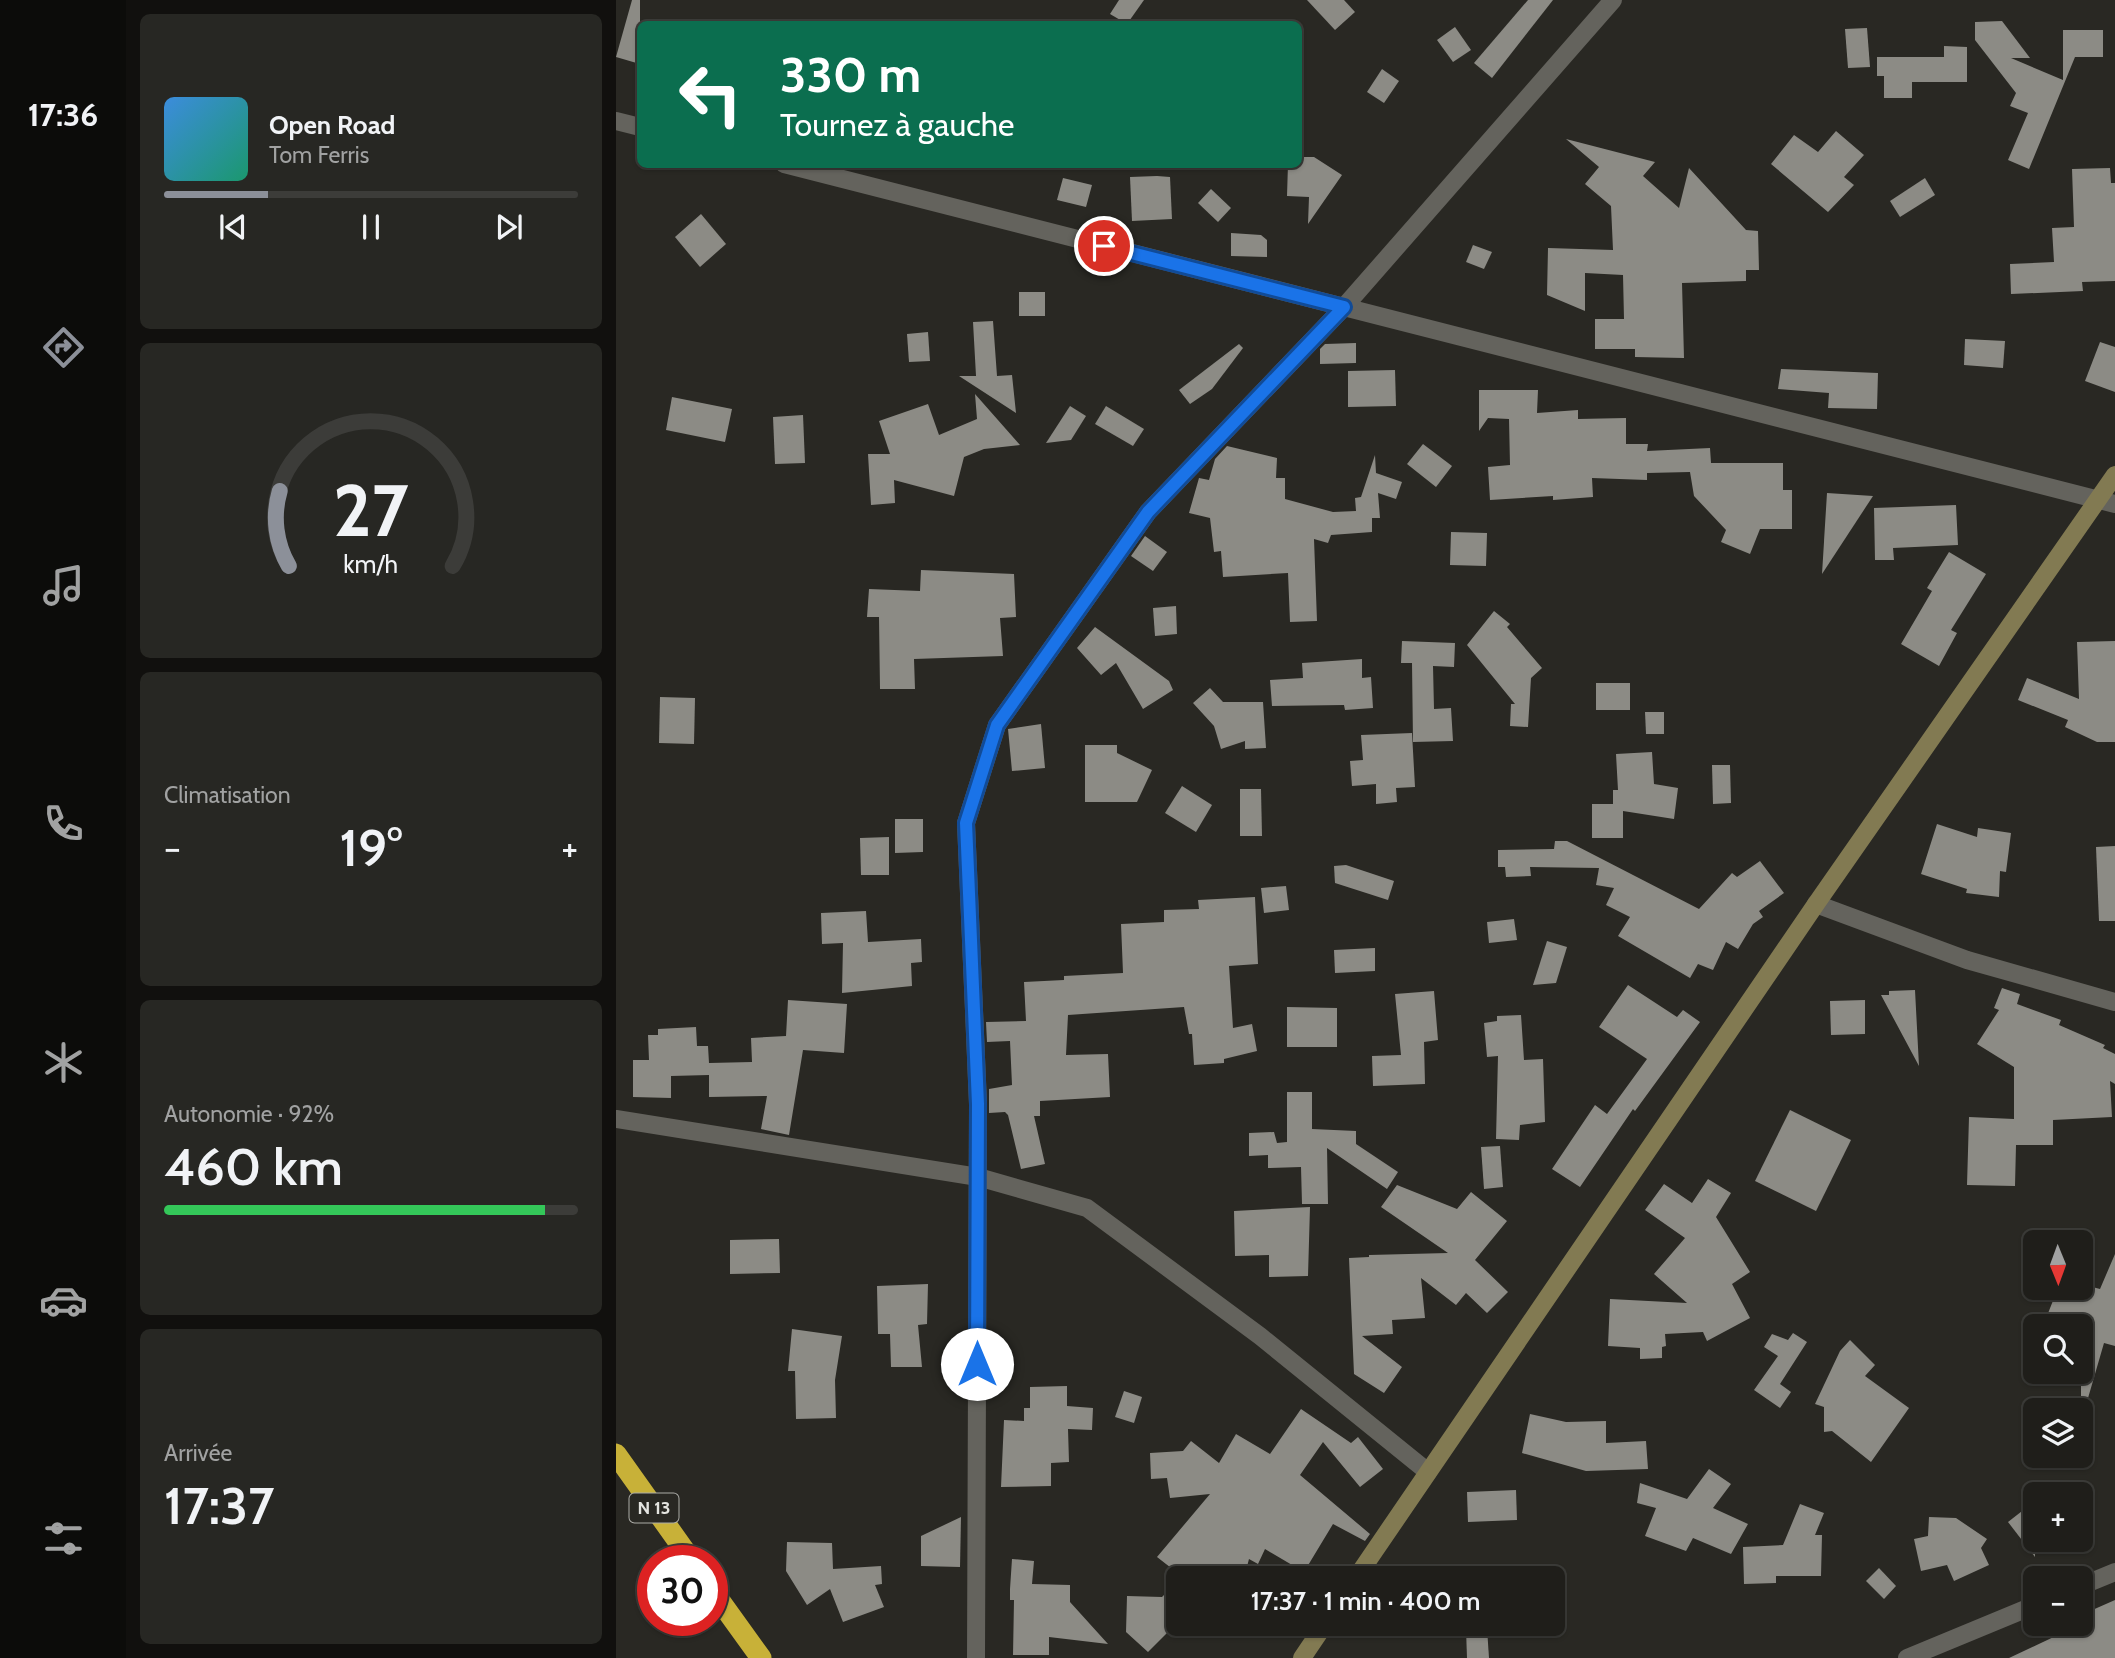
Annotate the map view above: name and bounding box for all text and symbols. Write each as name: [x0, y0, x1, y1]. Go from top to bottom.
text: 330 m: [780, 45, 921, 104]
icon: left: [665, 49, 756, 140]
text: 17:36: [28, 95, 98, 134]
text: Tournez à gauche: [780, 105, 1014, 144]
text: Open Road: [269, 109, 395, 141]
text: Tom Ferris: [269, 141, 369, 169]
icon: previous: [214, 208, 252, 246]
icon: pause: [352, 208, 390, 246]
icon: next: [490, 208, 528, 246]
pin: [1074, 216, 1134, 276]
icon: arrive: [1085, 227, 1123, 265]
icon: directions: [39, 323, 88, 372]
text: 27: [333, 467, 409, 555]
text: km/h: [344, 549, 398, 579]
icon: music: [39, 561, 88, 610]
text: Climatisation: [164, 781, 291, 809]
icon: phone: [39, 799, 88, 848]
text: 19°: [340, 816, 402, 879]
text: −: [164, 824, 181, 871]
text: +: [561, 824, 578, 871]
icon: climate: [39, 1038, 88, 1087]
text: Autonomie · 92%: [164, 1100, 334, 1128]
text: 460 km: [164, 1135, 343, 1198]
north arrow: [2023, 1230, 2093, 1300]
map controls: [2023, 1230, 2093, 1636]
icon: car: [39, 1276, 88, 1325]
button: search: [2023, 1314, 2093, 1384]
position arrow: [940, 1327, 1014, 1401]
button: layers: [2023, 1398, 2093, 1468]
text: Arrivée: [164, 1439, 232, 1467]
text: 17:37: [164, 1474, 275, 1537]
button: +: [2023, 1482, 2093, 1552]
road number: N 13: [630, 1493, 678, 1522]
icon: filters: [39, 1514, 88, 1563]
speed limit sign: 30: [637, 1545, 728, 1636]
button: −: [2023, 1566, 2093, 1636]
text: 17:37 · 1 min · 400 m: [1251, 1585, 1480, 1617]

